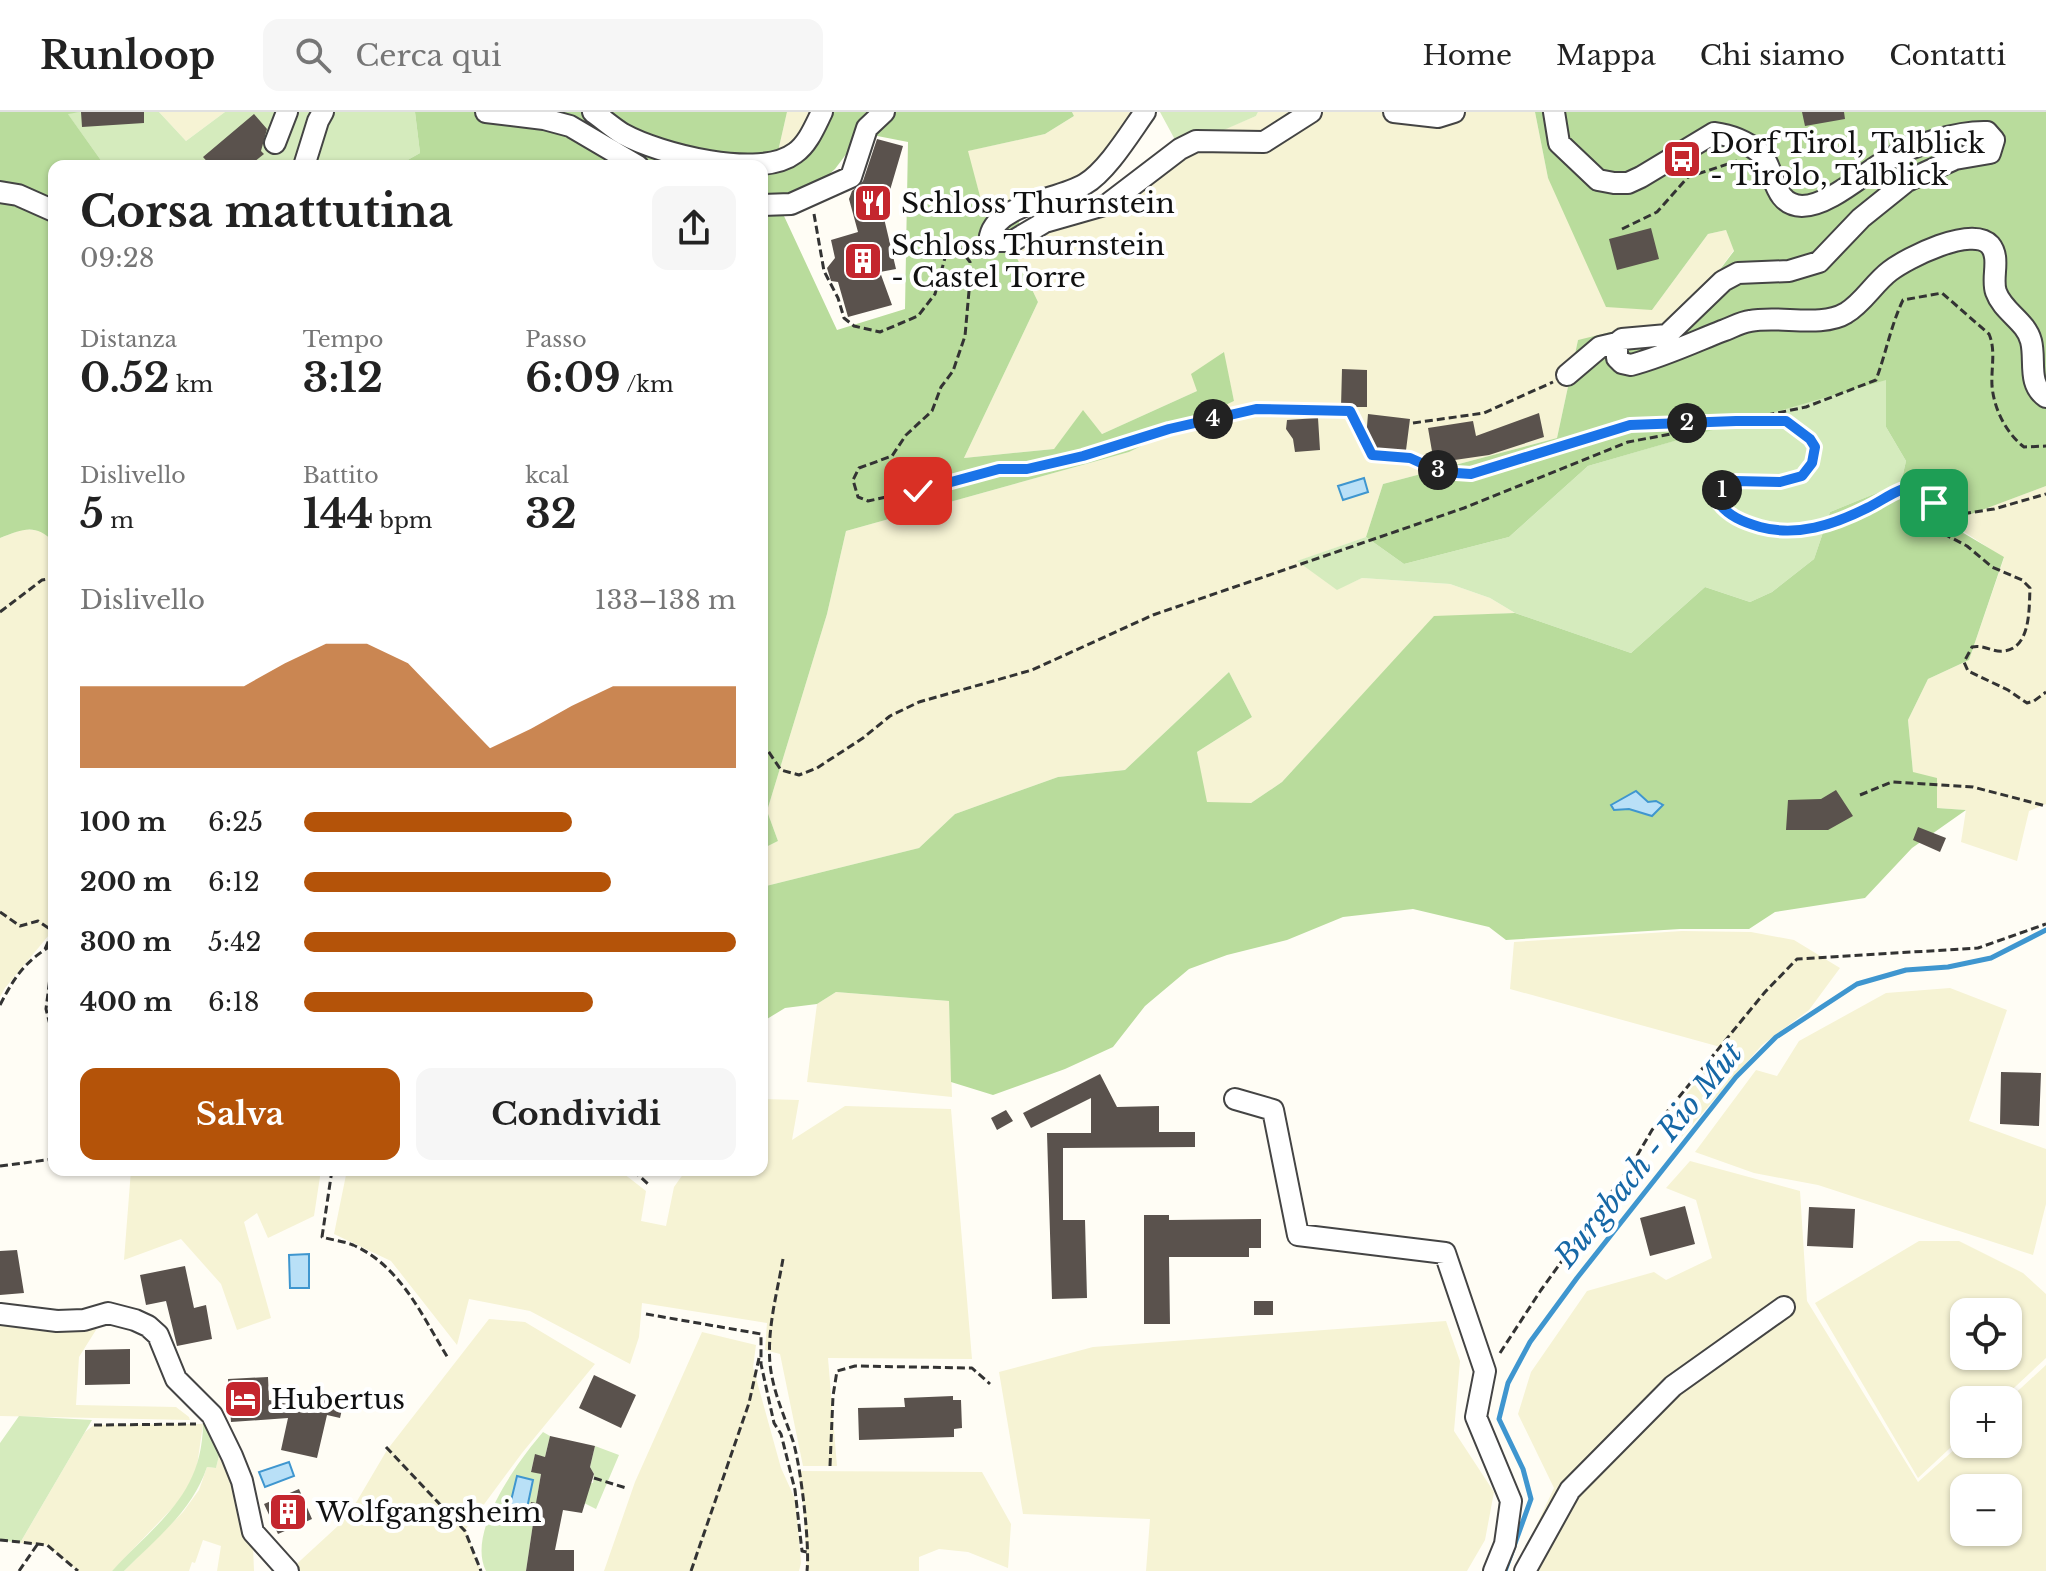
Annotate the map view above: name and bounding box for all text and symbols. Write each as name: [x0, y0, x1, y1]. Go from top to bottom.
search box: [263, 19, 823, 91]
text: Runloop: [40, 32, 215, 79]
icon: search: [291, 33, 335, 77]
text: Cerca qui: [355, 37, 501, 74]
text: Home: [1423, 38, 1512, 73]
text: Mappa: [1556, 38, 1656, 73]
text: Chi siamo: [1700, 38, 1845, 73]
text: Contatti: [1889, 38, 2006, 73]
place label: Dorf Tirol, Talblick - Tirolo, Talblick: [1710, 126, 1986, 193]
bus stop icon: Dorf Tirol, Talblick - Tirolo, Talblick: [1661, 138, 1703, 180]
restaurant icon: Schloss Thurnstein: [852, 182, 894, 224]
text: Corsa mattutina: [80, 184, 453, 239]
button: share: [652, 186, 736, 270]
place label: Schloss Thurnstein: [901, 186, 1175, 221]
place label: Schloss Thurnstein - Castel Torre: [891, 228, 1165, 295]
building icon: Schloss Thurnstein - Castel Torre: [842, 240, 884, 282]
text: 09:28: [80, 242, 154, 274]
text: Distanza: [80, 326, 177, 353]
text: Tempo: [303, 326, 384, 353]
text: Passo: [525, 326, 587, 353]
text: 0.52: [80, 353, 170, 403]
text: 3:12: [303, 353, 383, 403]
text: 6:09: [525, 353, 621, 403]
text: km: [170, 371, 213, 398]
text: /km: [621, 371, 674, 398]
pin: 4: [1193, 399, 1233, 439]
pin: 2: [1667, 403, 1707, 443]
text: 4: [1206, 405, 1220, 432]
text: 2: [1680, 409, 1694, 436]
pin: 3: [1418, 450, 1458, 490]
text: 3: [1431, 456, 1445, 483]
pin: [884, 457, 952, 525]
text: Dislivello: [80, 462, 186, 489]
text: Battito: [303, 462, 379, 489]
text: kcal: [525, 462, 569, 489]
icon: check: [896, 469, 940, 513]
pin: [1900, 469, 1968, 537]
pin: 1: [1702, 470, 1742, 510]
text: 1: [1717, 476, 1727, 503]
icon: arrive: [1912, 481, 1956, 525]
text: 5: [80, 489, 104, 539]
text: 144: [303, 489, 373, 539]
text: 32: [525, 489, 577, 539]
text: m: [104, 507, 134, 534]
text: bpm: [373, 507, 432, 534]
text: Dislivello: [80, 584, 205, 616]
text: 133–138 m: [595, 584, 736, 616]
text: 100 m: [80, 806, 166, 838]
text: 6:25: [208, 806, 263, 838]
text: 200 m: [80, 866, 172, 898]
text: 6:12: [208, 866, 260, 898]
text: 300 m: [80, 926, 172, 958]
text: 5:42: [208, 926, 261, 958]
text: 400 m: [80, 986, 172, 1018]
text: 6:18: [208, 986, 259, 1018]
water label: Burgbach - Rio Mut: [1546, 1035, 1750, 1275]
button: Salva: [80, 1068, 400, 1160]
button: Condividi: [416, 1068, 736, 1160]
map controls: [1950, 1298, 2022, 1546]
button: locate: [1950, 1298, 2022, 1370]
hotel icon: Hubertus: [222, 1378, 264, 1420]
place label: Hubertus: [271, 1382, 405, 1417]
button: +: [1950, 1386, 2022, 1458]
button: −: [1950, 1474, 2022, 1546]
building icon: Wolfgangsheim: [267, 1491, 309, 1533]
place label: Wolfgangsheim: [315, 1495, 542, 1530]

